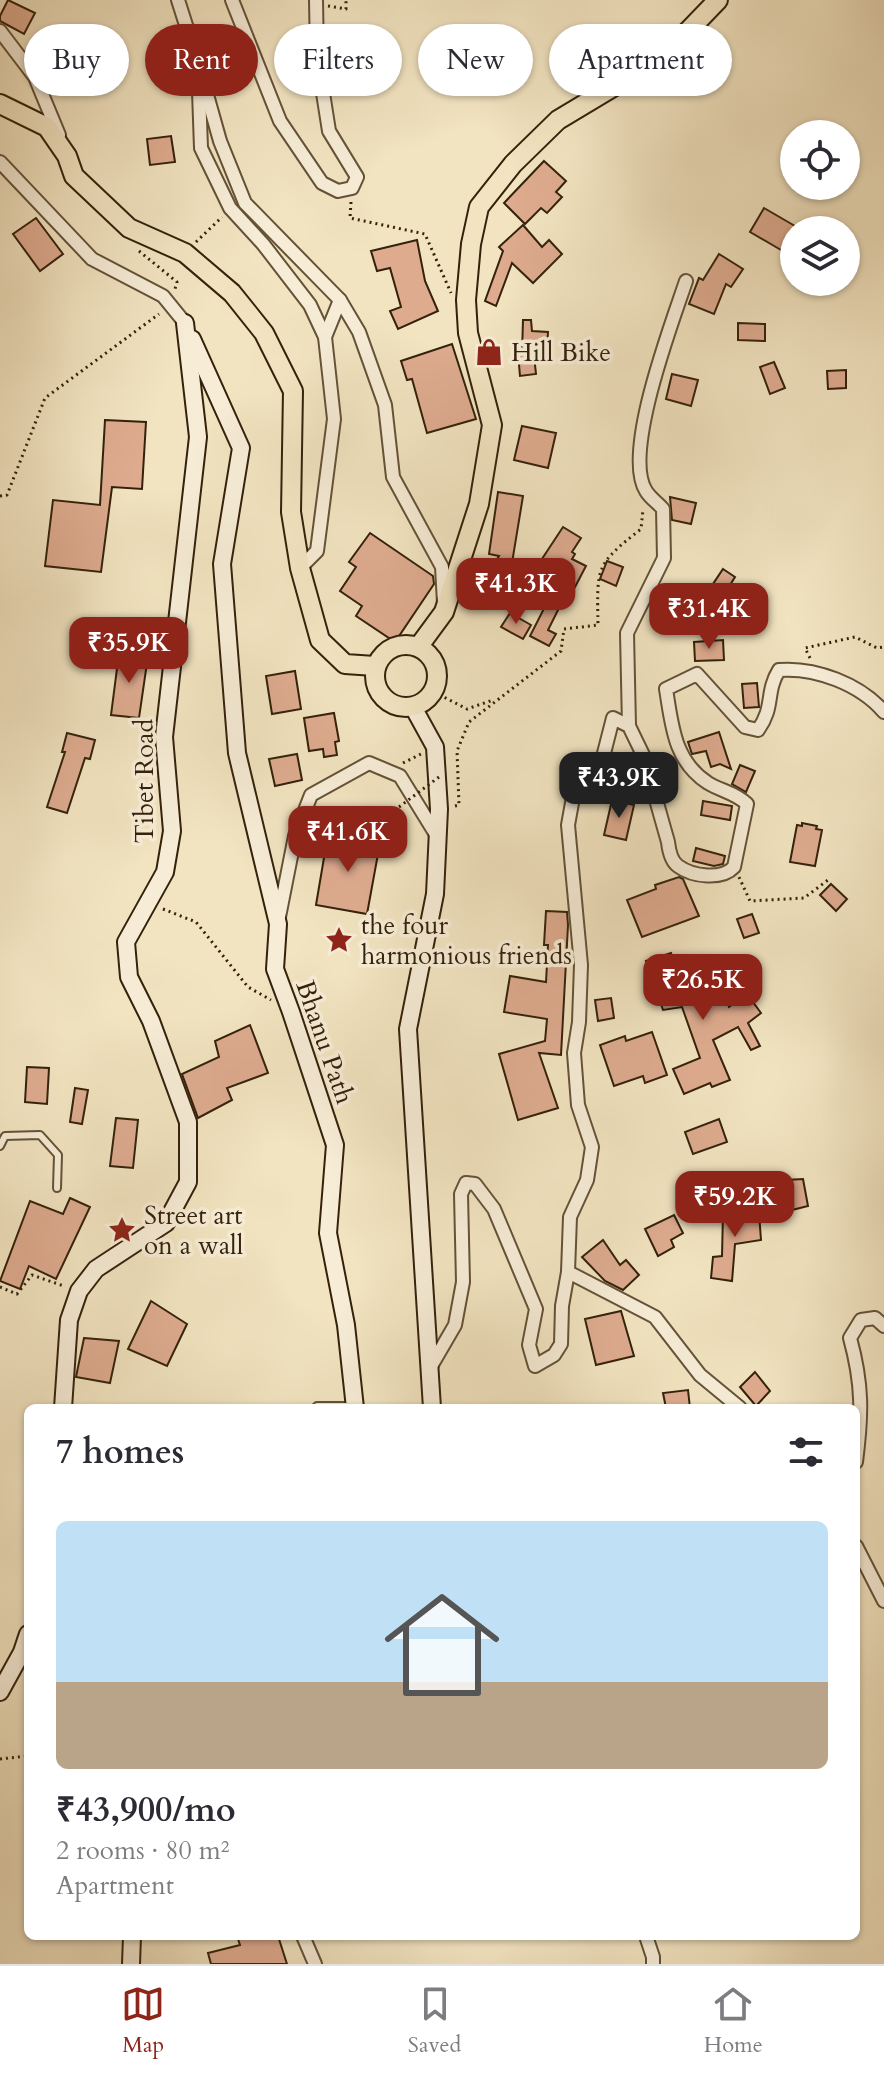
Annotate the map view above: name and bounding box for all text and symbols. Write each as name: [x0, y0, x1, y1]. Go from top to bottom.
chip: Buy: [24, 24, 129, 96]
chip: Rent: [145, 24, 258, 96]
chip: Filters: [274, 24, 402, 96]
chip: New: [418, 24, 533, 96]
chip: Apartment: [549, 24, 732, 96]
map controls: [780, 120, 860, 296]
button: locate: [780, 120, 860, 200]
button: layers: [780, 216, 860, 296]
place label: Hill Bike: [511, 335, 611, 370]
shop icon: Hill Bike: [474, 337, 504, 367]
pin: ₹41.3K: [451, 558, 581, 626]
text: ₹41.3K: [474, 566, 558, 601]
pin: ₹31.4K: [644, 583, 774, 651]
text: ₹31.4K: [667, 591, 751, 626]
pin: ₹35.9K: [64, 617, 194, 685]
text: ₹35.9K: [87, 625, 171, 660]
street label: Tibet Road: [127, 719, 162, 843]
pin: ₹43.9K: [554, 752, 684, 820]
text: ₹43.9K: [577, 760, 661, 795]
pin: ₹41.6K: [283, 806, 413, 874]
text: ₹41.6K: [306, 814, 390, 849]
place label: the four harmonious friends: [361, 908, 572, 973]
place icon: the four harmonious friends: [324, 925, 354, 955]
pin: ₹26.5K: [638, 954, 768, 1022]
text: ₹26.5K: [661, 962, 745, 997]
street label: Bhanu Path: [288, 976, 362, 1108]
pin: ₹59.2K: [670, 1171, 800, 1239]
text: ₹59.2K: [693, 1179, 777, 1214]
place label: Street art on a wall: [144, 1198, 244, 1263]
place icon: Street art on a wall: [107, 1215, 137, 1245]
text: 7 homes: [56, 1429, 184, 1475]
icon: filters: [784, 1430, 828, 1474]
icon: home: [370, 1573, 514, 1717]
text: ₹43,900/mo: [56, 1787, 236, 1833]
text: 2 rooms · 80 m²: [56, 1833, 229, 1868]
text: Apartment: [56, 1868, 174, 1903]
tab: Map: [121, 1982, 165, 2060]
tab: Saved: [408, 1982, 461, 2060]
tab: Home: [704, 1982, 763, 2060]

